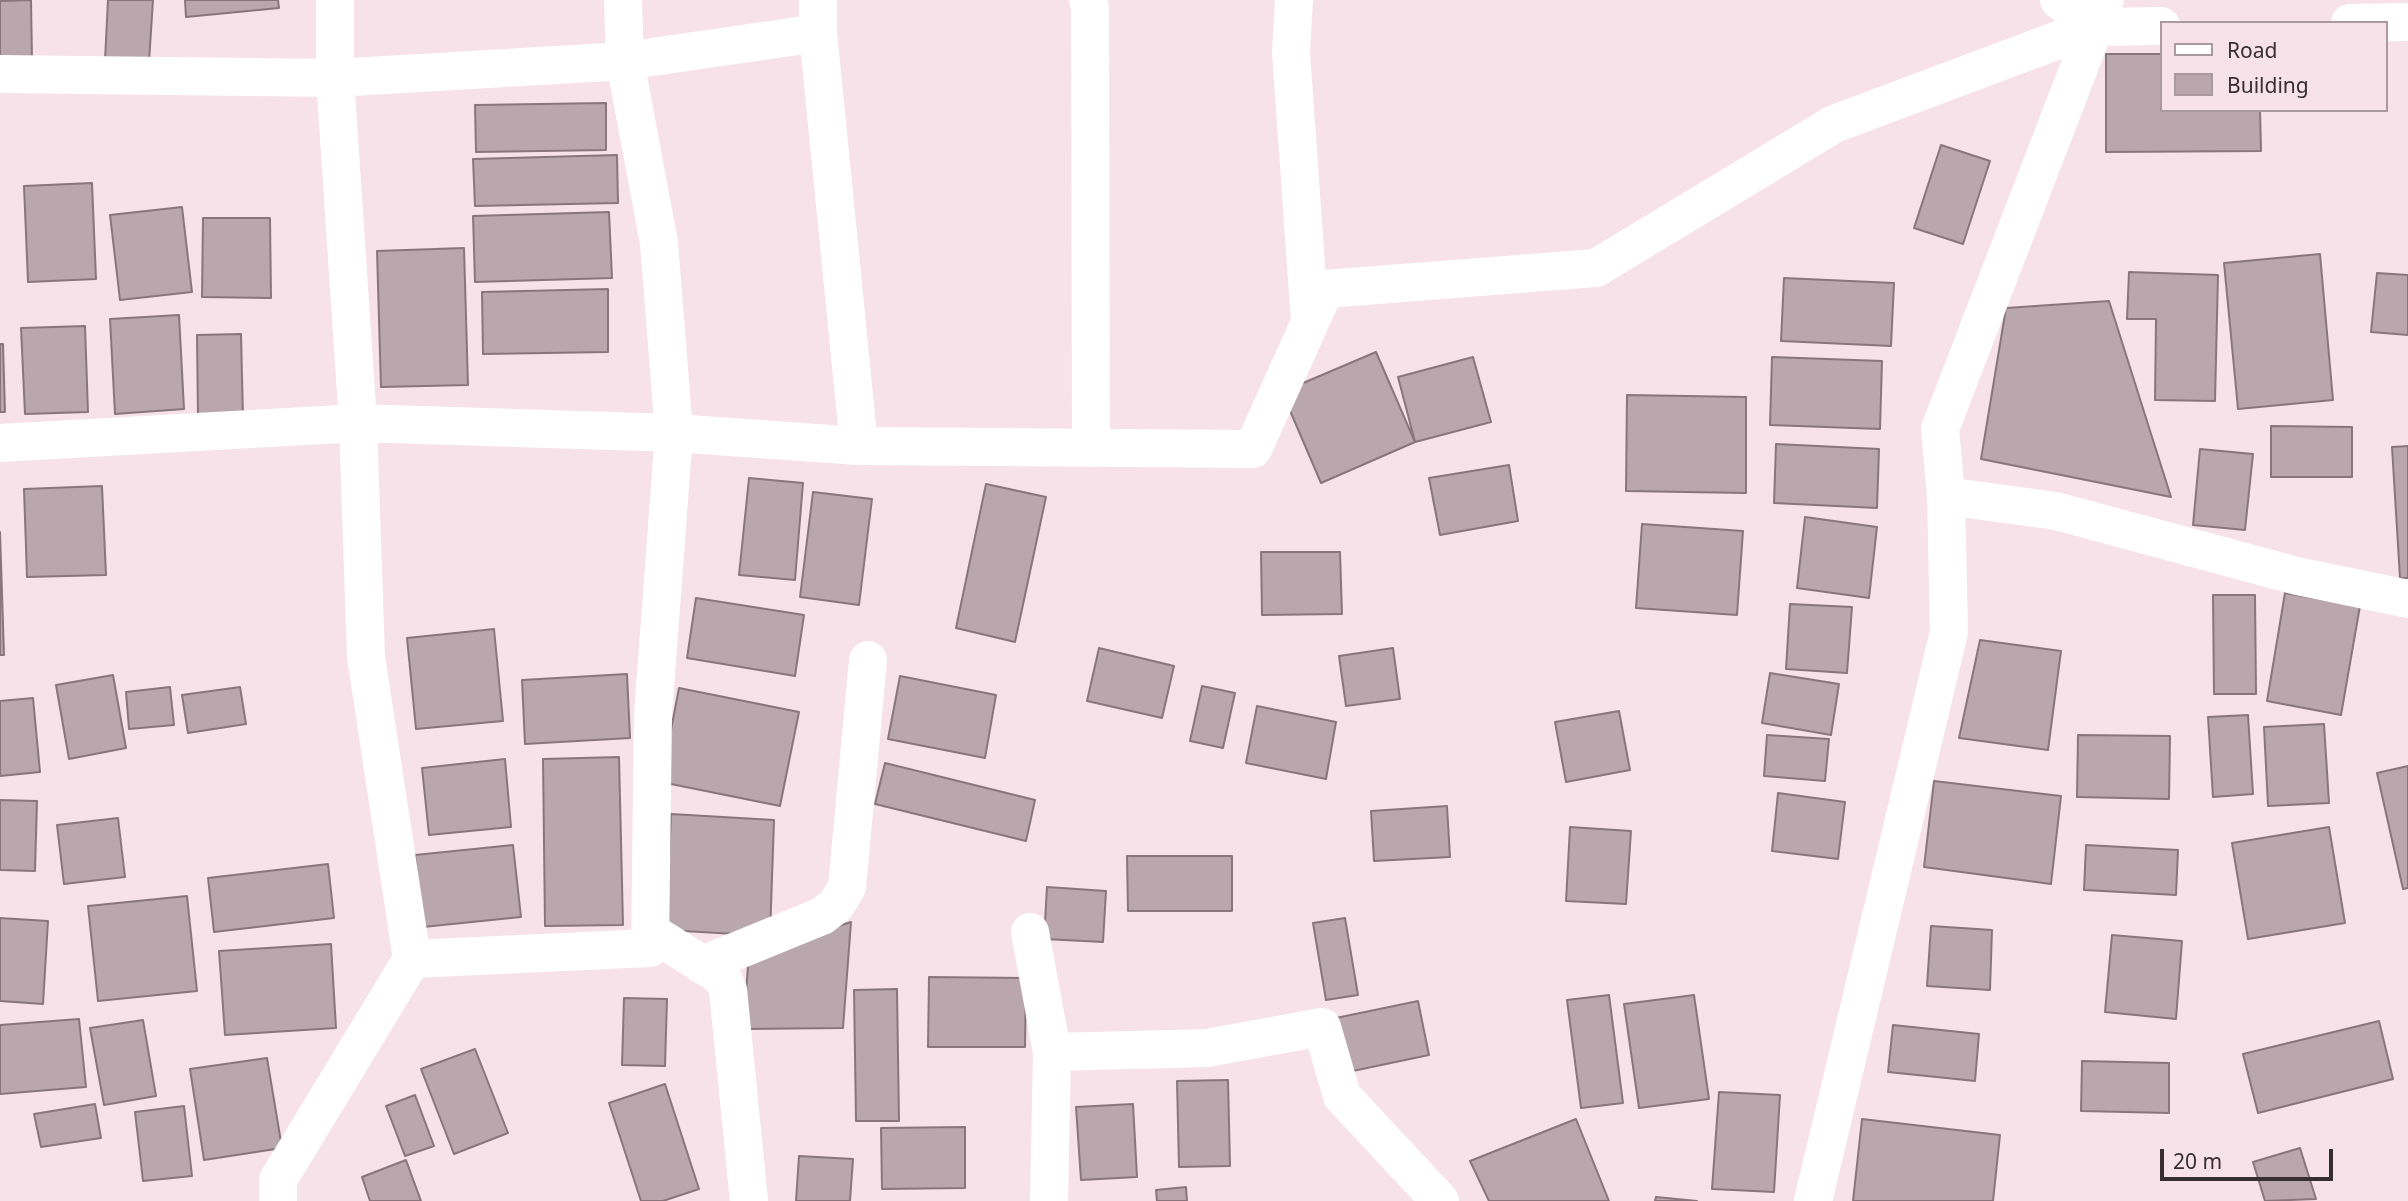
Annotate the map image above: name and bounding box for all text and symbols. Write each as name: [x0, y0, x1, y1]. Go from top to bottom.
legend: [2160, 21, 2387, 112]
text: Road: [2227, 36, 2277, 64]
text: Building: [2227, 71, 2309, 99]
scale bar: [2163, 1134, 2336, 1178]
text: 20 m: [2173, 1147, 2222, 1175]

